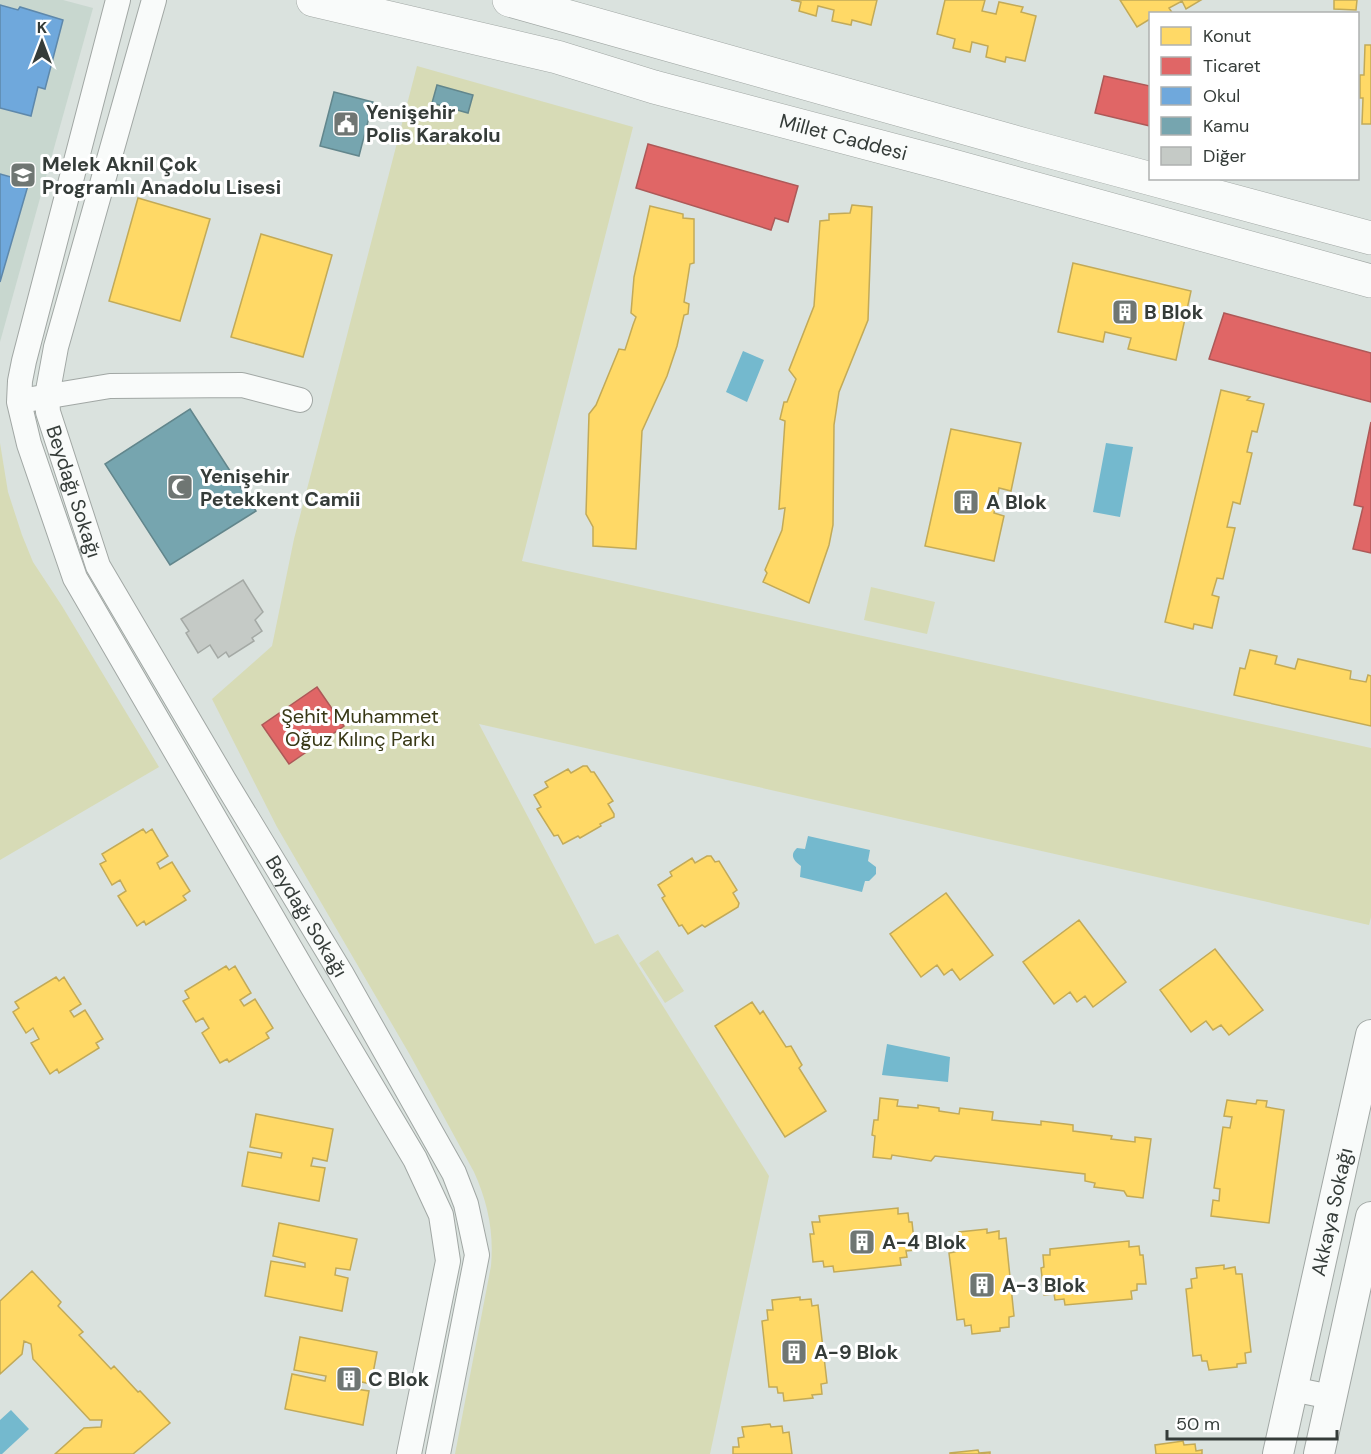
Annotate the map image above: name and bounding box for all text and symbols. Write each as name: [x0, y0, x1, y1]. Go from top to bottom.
north arrow: [12, 12, 72, 72]
legend: [1149, 12, 1359, 180]
text: K: [37, 17, 48, 38]
text: Konut: [1203, 24, 1251, 48]
text: Ticaret: [1203, 54, 1261, 78]
text: Okul: [1203, 84, 1240, 108]
place label: Yenişehir Polis Karakolu: [366, 99, 501, 148]
street label: Millet Caddesi: [777, 108, 910, 166]
public building icon: Yenişehir Polis Karakolu: [331, 109, 361, 139]
text: Kamu: [1203, 114, 1249, 138]
text: Diğer: [1203, 144, 1247, 168]
place label: Melek Aknil Çok Programlı Anadolu Lisesi: [42, 151, 281, 200]
school or university icon: Melek Aknil Çok Programlı Anadolu Lisesi: [8, 160, 38, 190]
building icon: B Blok: [1110, 297, 1140, 327]
place label: B Blok: [1144, 299, 1204, 325]
street label: Beydağı Sokağı: [40, 422, 107, 561]
place label: Yenişehir Petekkent Camii: [200, 463, 360, 512]
mosque icon: Yenişehir Petekkent Camii: [165, 472, 195, 502]
building icon: A Blok: [951, 487, 981, 517]
place label: A Blok: [986, 489, 1047, 515]
park label: Şehit Muhammet Oğuz Kılınç Parkı: [281, 703, 439, 752]
street label: Beydağı Sokağı: [260, 851, 354, 982]
street label: Akkaya Sokağı: [1305, 1145, 1359, 1279]
building icon: A-4 Blok: [847, 1227, 877, 1257]
place label: A-4 Blok: [882, 1229, 967, 1255]
building icon: A-3 Blok: [967, 1270, 997, 1300]
place label: A-3 Blok: [1002, 1272, 1086, 1298]
building icon: A-9 Blok: [779, 1337, 809, 1367]
place label: A-9 Blok: [814, 1339, 899, 1365]
building icon: C Blok: [334, 1364, 364, 1394]
place label: C Blok: [368, 1366, 430, 1392]
scale bar: [1167, 1403, 1336, 1441]
text: 50 m: [1176, 1412, 1220, 1436]

